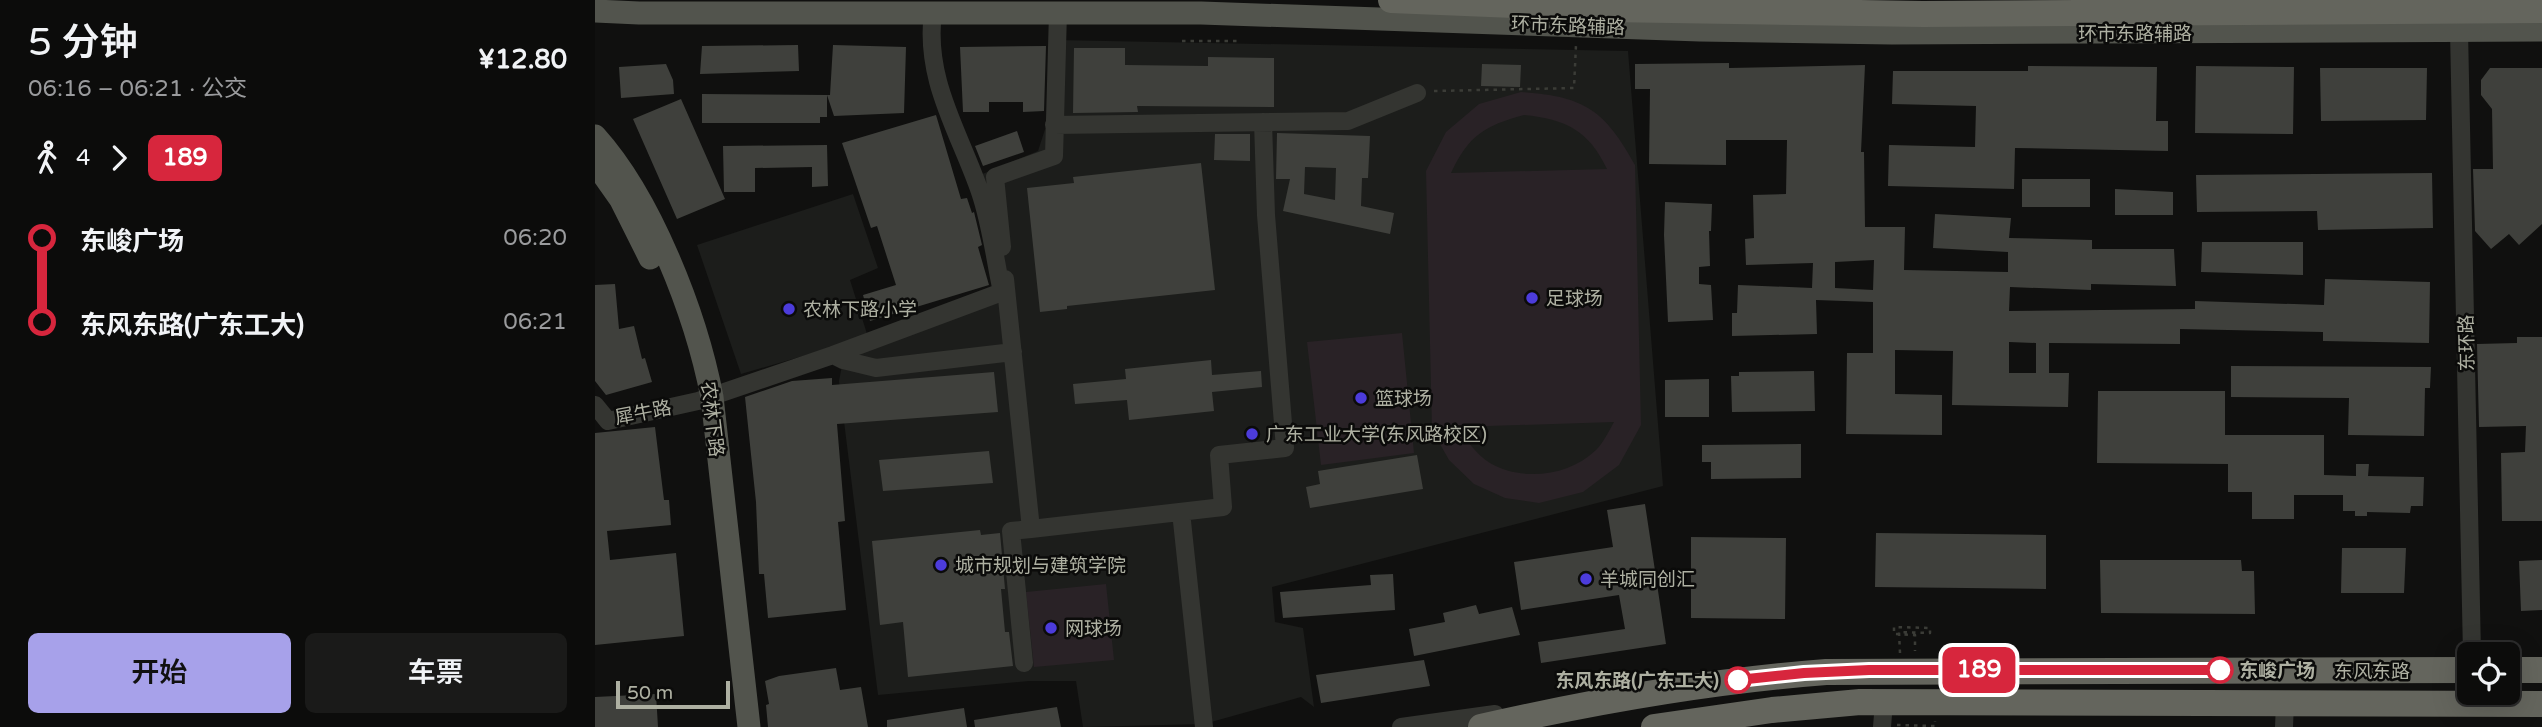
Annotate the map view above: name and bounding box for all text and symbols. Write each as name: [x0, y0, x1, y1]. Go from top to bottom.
street label: 环市东路辅路: [1511, 13, 1625, 39]
text: 5 分钟: [28, 20, 138, 66]
street label: 环市东路辅路: [2078, 23, 2192, 45]
text: ¥12.80: [478, 44, 567, 75]
text: 06:16 – 06:21 · 公交: [28, 75, 247, 103]
icon: walk: [28, 139, 66, 177]
icon: forward: [100, 139, 138, 177]
text: 189: [162, 143, 208, 172]
text: 4: [76, 144, 90, 172]
text: 06:20: [503, 224, 567, 252]
text: 东峻广场: [80, 226, 184, 257]
place label: 足球场: [1546, 288, 1603, 310]
marker: 足球场: [1524, 290, 1540, 306]
place label: 农林下路小学: [803, 299, 917, 321]
marker: 农林下路小学: [781, 301, 797, 317]
text: 06:21: [503, 308, 567, 336]
text: 东风东路(广东工大): [80, 310, 304, 341]
street label: 东环路: [2456, 314, 2478, 372]
street label: 农林下路: [696, 380, 728, 458]
place label: 篮球场: [1375, 388, 1432, 410]
marker: 篮球场: [1353, 390, 1369, 406]
street label: 犀牛路: [613, 397, 673, 429]
place label: 广东工业大学(东风路校区): [1266, 424, 1487, 446]
marker: 广东工业大学(东风路校区): [1244, 426, 1260, 442]
place label: 城市规划与建筑学院: [955, 555, 1126, 577]
marker: 城市规划与建筑学院: [933, 557, 949, 573]
place label: 羊城同创汇: [1600, 569, 1695, 591]
marker: 羊城同创汇: [1578, 571, 1594, 587]
place label: 网球场: [1065, 618, 1122, 640]
marker: 网球场: [1043, 620, 1059, 636]
button: 开始: [28, 633, 291, 713]
button: 车票: [305, 633, 567, 713]
map controls: [2457, 642, 2520, 705]
button: locate: [2457, 642, 2520, 705]
line badge: 189: [1939, 647, 2019, 693]
text: 189: [1956, 655, 2002, 684]
marker: 东峻广场: [2207, 657, 2233, 683]
place label: 东峻广场: [2239, 660, 2315, 682]
street label: 东风东路: [2334, 661, 2410, 683]
marker: 东风东路(广东工大): [1725, 667, 1751, 693]
place label: 东风东路(广东工大): [1555, 670, 1719, 692]
scale bar: [616, 678, 730, 710]
text: 50 m: [627, 682, 673, 704]

